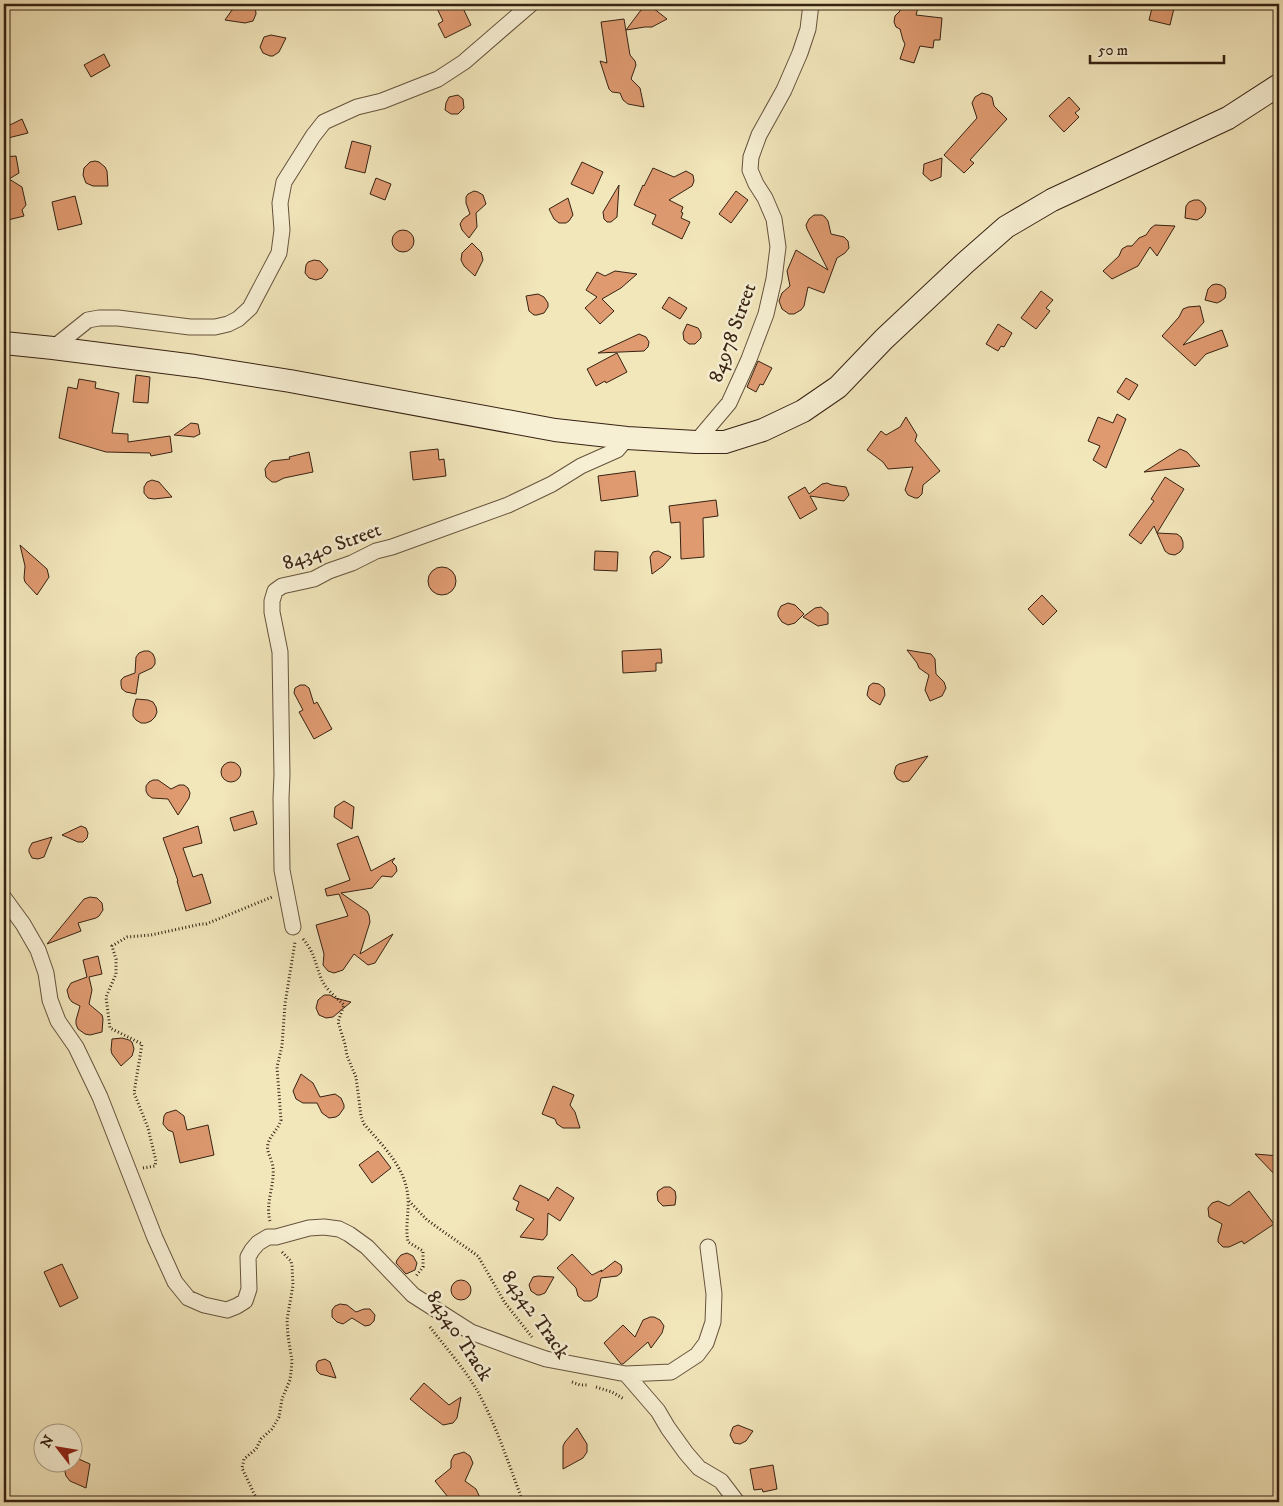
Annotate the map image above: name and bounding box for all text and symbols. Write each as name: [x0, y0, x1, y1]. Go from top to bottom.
scale bar: [1090, 32, 1224, 64]
text: 50 m: [1098, 41, 1128, 60]
street label: 84978 Street: [704, 280, 762, 386]
street label: 84340 Street: [279, 518, 385, 576]
street label: 84342 Track: [495, 1266, 575, 1364]
street label: 84340 Track: [420, 1286, 498, 1386]
north arrow: [32, 1424, 82, 1474]
text: N: [37, 1432, 59, 1451]

